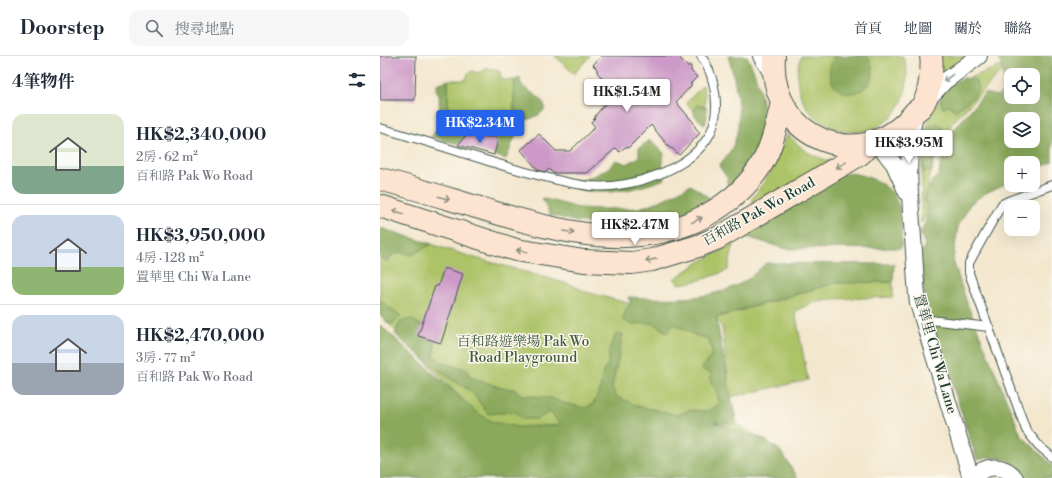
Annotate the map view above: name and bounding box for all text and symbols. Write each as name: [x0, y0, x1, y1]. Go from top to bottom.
search box: [129, 10, 409, 46]
text: Doorstep: [20, 16, 105, 40]
icon: search: [143, 17, 165, 39]
text: 搜尋地點: [175, 20, 235, 39]
text: 首頁: [854, 20, 882, 38]
text: 地圖: [904, 20, 932, 38]
text: 關於: [954, 20, 982, 38]
text: 聯絡: [1004, 20, 1032, 38]
map controls: [1004, 68, 1040, 236]
button: locate: [1004, 68, 1040, 104]
icon: filters: [346, 69, 368, 91]
text: 4筆物件: [12, 71, 74, 93]
one-way arrow: [943, 74, 954, 83]
pin: HK$1.54M: [586, 79, 668, 113]
text: HK$1.54M: [593, 84, 661, 100]
pin: HK$2.34M: [439, 110, 521, 144]
button: layers: [1004, 112, 1040, 148]
text: HK$2.34M: [445, 115, 515, 131]
text: HK$2,340,000: [136, 124, 266, 146]
icon: home: [44, 130, 92, 178]
pin: HK$3.95M: [868, 130, 950, 164]
text: HK$3.95M: [875, 135, 943, 151]
text: 2房 · 62 m²: [136, 149, 198, 165]
button: +: [1004, 156, 1040, 192]
one-way arrow: [836, 161, 848, 169]
text: 百和路 Pak Wo Road: [136, 168, 253, 184]
street label: 百和路 Pak Wo Road: [700, 174, 818, 250]
one-way arrow: [437, 195, 450, 202]
button: −: [1004, 200, 1040, 236]
one-way arrow: [392, 208, 405, 215]
pin: HK$2.47M: [594, 212, 676, 246]
one-way arrow: [690, 216, 702, 223]
text: HK$2.47M: [601, 217, 669, 233]
text: HK$3,950,000: [136, 225, 265, 247]
one-way arrow: [563, 228, 576, 236]
icon: home: [44, 231, 92, 279]
one-way arrow: [516, 247, 529, 255]
text: 4房 · 128 m²: [136, 250, 204, 266]
one-way arrow: [645, 256, 658, 264]
text: 置華里 Chi Wa Lane: [136, 269, 251, 285]
street label: 置華里 Chi Wa Lane: [909, 292, 961, 416]
text: HK$2,470,000: [136, 325, 265, 347]
icon: home: [44, 331, 92, 379]
park label: 百和路遊樂場 Pak Wo Road Playground: [457, 333, 589, 367]
text: 3房 · 77 m²: [136, 350, 195, 366]
text: 百和路 Pak Wo Road: [136, 369, 253, 385]

